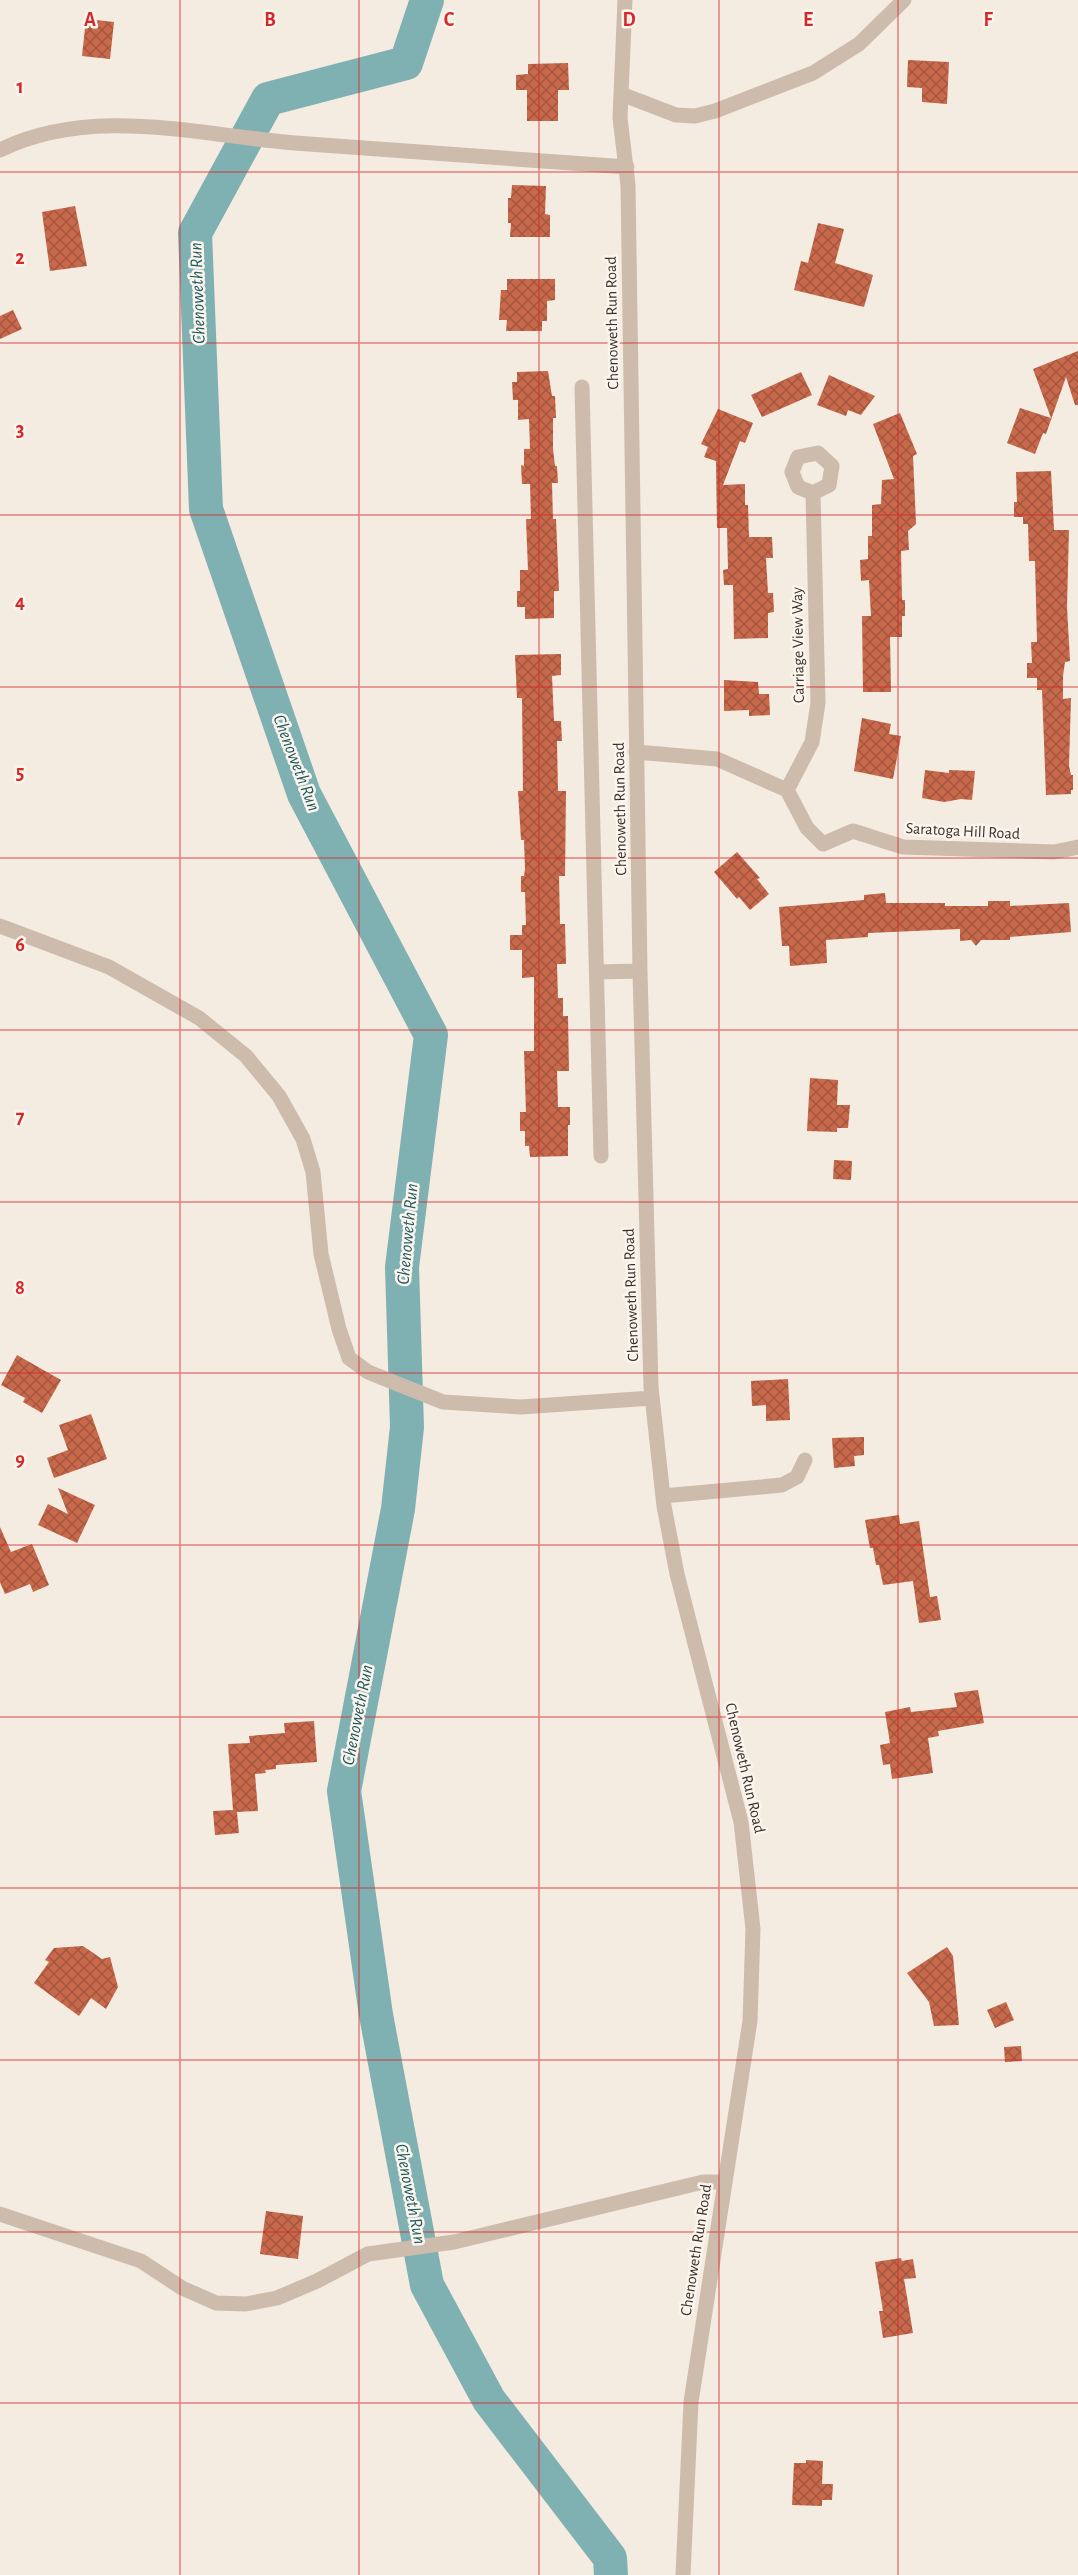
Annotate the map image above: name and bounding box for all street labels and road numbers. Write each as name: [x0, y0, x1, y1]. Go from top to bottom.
street label: Chenoweth Run Road: [603, 256, 621, 390]
street label: Carriage View Way: [789, 587, 808, 703]
street label: Chenoweth Run Road: [611, 742, 629, 876]
street label: Saratoga Hill Road: [905, 820, 1021, 842]
street label: Chenoweth Run Road: [621, 1228, 641, 1362]
street label: Chenoweth Run Road: [722, 1701, 768, 1835]
street label: Chenoweth Run Road: [678, 2183, 714, 2317]

